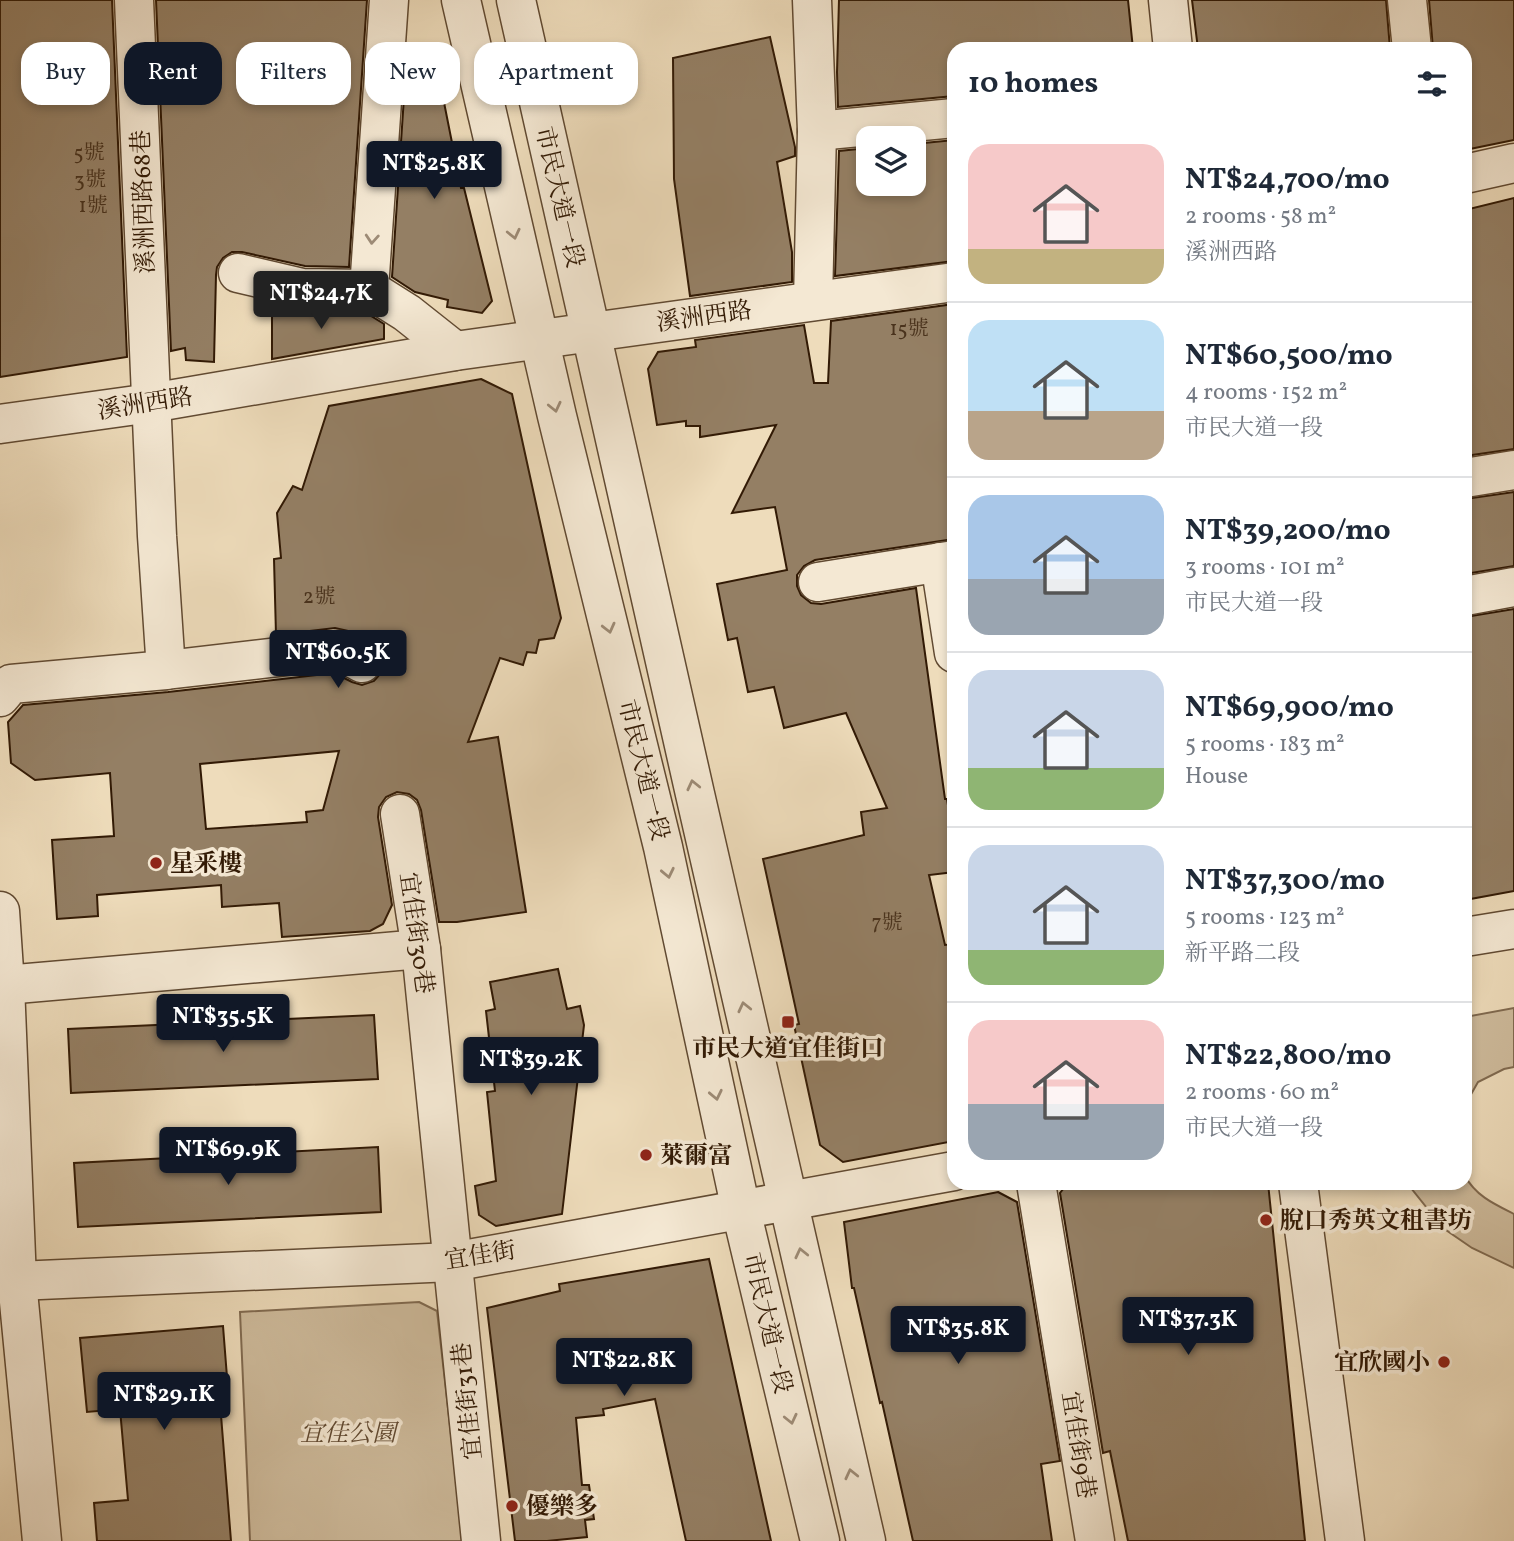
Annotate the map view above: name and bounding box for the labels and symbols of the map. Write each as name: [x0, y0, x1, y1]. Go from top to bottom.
street label: 市民大道一段: [525, 123, 591, 271]
street label: 溪洲西路68巷: [125, 129, 165, 275]
house number: 5號: [73, 139, 105, 168]
pin: NT$25.8K: [362, 142, 506, 201]
house number: 3號: [74, 166, 106, 195]
house number: 1號: [78, 192, 108, 221]
one-way arrow: [506, 228, 521, 240]
one-way arrow: [365, 234, 380, 245]
pin: NT$24.7K: [249, 272, 393, 331]
street label: 溪洲西路: [654, 294, 754, 341]
house number: 15號: [889, 315, 929, 344]
street label: 溪洲西路: [95, 381, 195, 429]
one-way arrow: [547, 401, 561, 413]
house number: 2號: [303, 583, 335, 612]
one-way arrow: [601, 622, 615, 634]
pin: NT$60.5K: [266, 630, 410, 690]
street label: 市民大道一段: [608, 697, 676, 844]
one-way arrow: [686, 780, 701, 792]
place label: 星釆樓: [170, 848, 242, 882]
marker: 星釆樓: [148, 855, 164, 871]
one-way arrow: [660, 867, 675, 879]
street label: 宜佳街30巷: [390, 870, 440, 996]
house number: 7號: [871, 909, 903, 938]
pin: NT$35.5K: [151, 995, 295, 1054]
one-way arrow: [738, 1001, 752, 1013]
marker: 市民大道宜佳街口: [780, 1014, 796, 1030]
place label: 市民大道宜佳街口: [692, 1033, 884, 1067]
pin: NT$39.2K: [459, 1038, 603, 1097]
one-way arrow: [708, 1089, 723, 1101]
pin: NT$69.9K: [156, 1128, 300, 1187]
place label: 萊爾富: [660, 1140, 732, 1174]
marker: 萊爾富: [638, 1147, 654, 1163]
place label: 脫口秀英文租書坊: [1280, 1205, 1472, 1239]
marker: 脫口秀英文租書坊: [1258, 1212, 1274, 1228]
street label: 宜佳街: [442, 1235, 519, 1279]
one-way arrow: [794, 1247, 809, 1259]
street label: 市民大道一段: [733, 1249, 799, 1397]
pin: NT$37.3K: [1116, 1298, 1260, 1357]
pin: NT$35.8K: [886, 1306, 1030, 1366]
pin: NT$22.8K: [552, 1338, 696, 1398]
street label: 宜佳街31巷: [446, 1341, 492, 1461]
place label: 宜欣國小: [1334, 1347, 1430, 1381]
marker: 宜欣國小: [1436, 1354, 1452, 1370]
pin: NT$29.1K: [92, 1372, 236, 1432]
street label: 宜佳街9巷: [1052, 1389, 1102, 1502]
one-way arrow: [783, 1413, 797, 1425]
park label: 宜佳公園: [300, 1418, 400, 1452]
one-way arrow: [845, 1469, 860, 1481]
place label: 優樂多: [526, 1491, 598, 1525]
marker: 優樂多: [504, 1498, 520, 1514]

